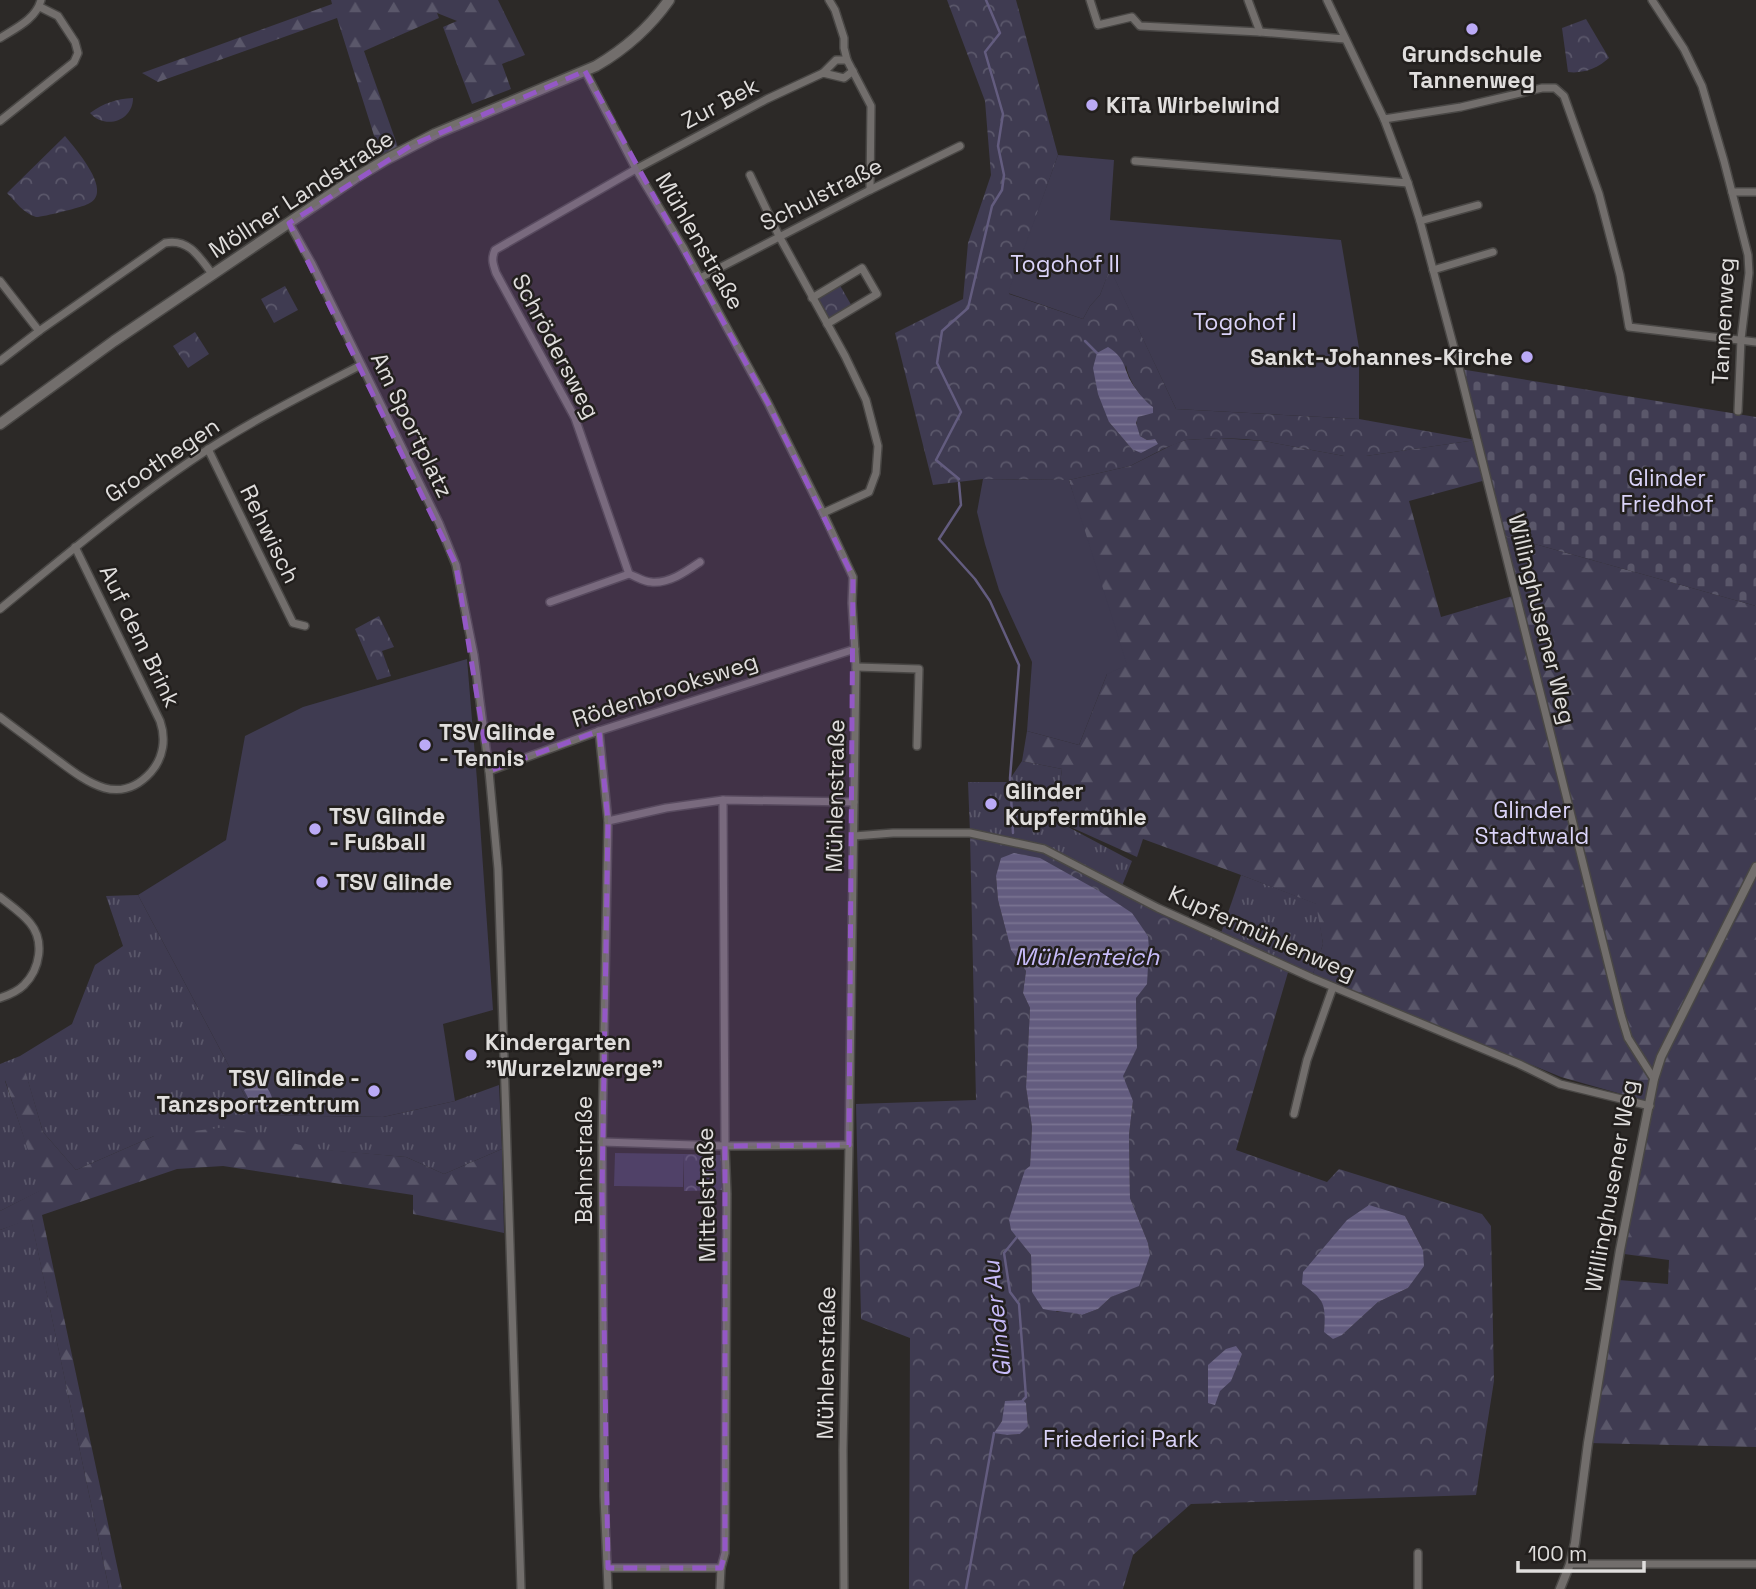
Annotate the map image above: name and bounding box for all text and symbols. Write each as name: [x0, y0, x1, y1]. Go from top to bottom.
marker: Grundschule Tannenweg: [1464, 21, 1480, 37]
place label: Grundschule Tannenweg: [1402, 39, 1542, 95]
street label: Zur Bek: [676, 70, 764, 136]
place label: KiTa Wirbelwind: [1106, 90, 1280, 120]
marker: KiTa Wirbelwind: [1084, 97, 1100, 113]
street label: Möllner Landstraße: [203, 123, 399, 265]
street label: Schulstraße: [755, 150, 887, 238]
street label: Mühlenstraße: [649, 167, 751, 315]
park label: Togohof II: [1010, 249, 1120, 279]
street label: Tannenweg: [1705, 257, 1741, 385]
street label: Schrödersweg: [505, 268, 607, 424]
park label: Togohof I: [1193, 307, 1297, 337]
place label: Sankt-Johannes-Kirche: [1250, 342, 1513, 372]
street label: Am Sportplatz: [364, 347, 460, 503]
marker: Sankt-Johannes-Kirche: [1519, 349, 1535, 365]
street label: Groothegen: [99, 411, 225, 509]
park label: Glinder Friedhof: [1620, 463, 1714, 519]
street label: Rehwisch: [233, 480, 307, 588]
street label: Willinghusener Weg: [1501, 511, 1583, 727]
street label: Auf dem Brink: [93, 560, 187, 712]
street label: Rödenbrooksweg: [568, 646, 762, 734]
place label: TSV Glinde - Tennis: [439, 717, 555, 773]
street label: Mühlenstraße: [819, 719, 851, 873]
marker: TSV Glinde - Tennis: [417, 737, 433, 753]
place label: Glinder Kupfermühle: [1005, 776, 1147, 832]
park label: Glinder Stadtwald: [1475, 795, 1589, 851]
marker: Glinder Kupfermühle: [983, 796, 999, 812]
place label: TSV Glinde - Fußball: [329, 801, 445, 857]
marker: TSV Glinde - Fußball: [307, 821, 323, 837]
place label: TSV Glinde: [336, 867, 452, 897]
marker: TSV Glinde: [314, 874, 330, 890]
street label: Kupfermühlenweg: [1164, 878, 1360, 988]
water label: Mühlenteich: [1015, 941, 1160, 972]
place label: Kindergarten "Wurzelzwerge": [485, 1027, 663, 1083]
marker: Kindergarten "Wurzelzwerge": [463, 1047, 479, 1063]
place label: TSV Glinde - Tanzsportzentrum: [156, 1063, 360, 1119]
street label: Willinghusener Weg: [1578, 1077, 1644, 1295]
marker: TSV Glinde - Tanzsportzentrum: [366, 1083, 382, 1099]
street label: Bahnstraße: [569, 1096, 599, 1224]
street label: Mittelstraße: [690, 1127, 722, 1263]
water label: Glinder Au: [975, 1258, 1018, 1379]
street label: Mühlenstraße: [810, 1286, 842, 1440]
park label: Friederici Park: [1043, 1424, 1199, 1454]
scale bar: [1518, 1530, 1644, 1574]
text: 100 m: [1528, 1540, 1587, 1567]

